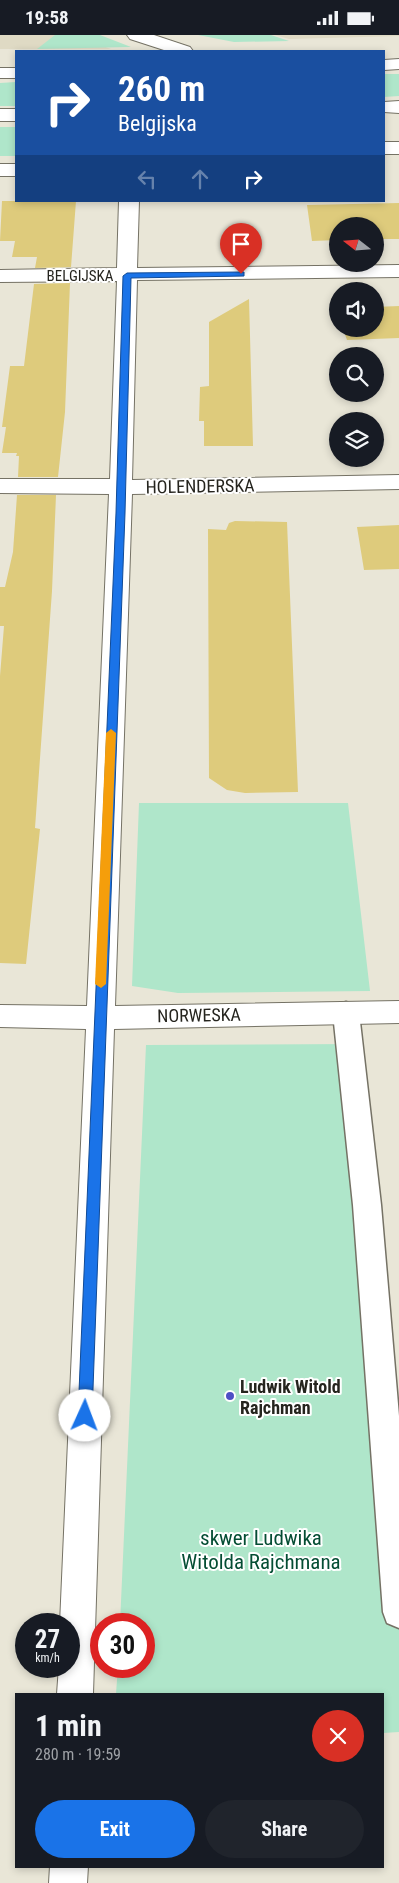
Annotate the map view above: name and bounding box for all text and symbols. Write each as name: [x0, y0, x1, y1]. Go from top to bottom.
text: 19:58: [25, 6, 69, 29]
text: 260 m: [118, 69, 205, 110]
icon: right: [35, 70, 100, 135]
text: Belgijska: [118, 111, 197, 136]
icon: left: [133, 165, 161, 193]
icon: ahead: [186, 165, 214, 193]
icon: right: [239, 165, 267, 193]
north arrow: [329, 217, 384, 273]
map controls: [329, 217, 384, 467]
pin: [220, 223, 262, 274]
icon: arrive: [227, 230, 255, 258]
street label: BELGIJSKA: [47, 267, 114, 285]
button: sound: [329, 282, 384, 337]
button: search: [329, 347, 384, 402]
button: layers: [329, 412, 384, 467]
street label: HOLENDERSKA: [145, 475, 255, 497]
street label: NORWESKA: [157, 1004, 242, 1026]
place label: Ludwik Witold Rajchman: [240, 1376, 341, 1418]
position arrow: [58, 1389, 110, 1441]
marker: Ludwik Witold Rajchman: [224, 1390, 236, 1402]
park label: skwer Ludwika Witolda Rajchmana: [181, 1526, 341, 1574]
speed limit sign: 30: [90, 1613, 155, 1678]
text: 27: [35, 1625, 60, 1654]
text: km/h: [35, 1651, 60, 1665]
text: 1 min: [35, 1708, 102, 1743]
button: close: [312, 1710, 364, 1762]
text: 280 m · 19:59: [35, 1745, 121, 1764]
button: Exit: [35, 1800, 195, 1858]
button: Share: [205, 1800, 364, 1858]

